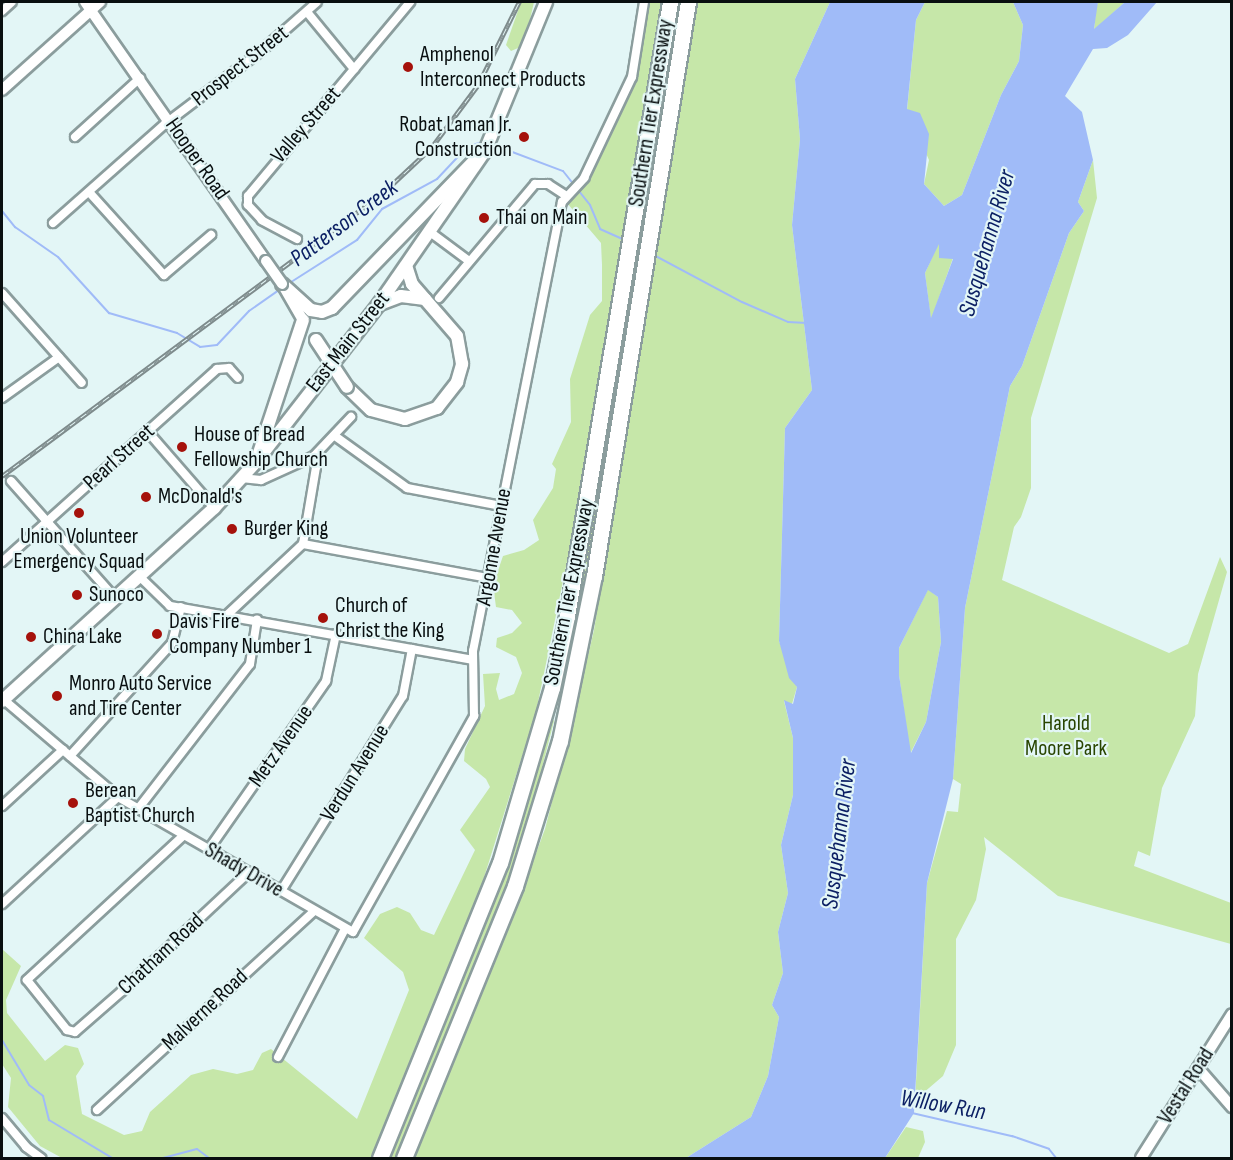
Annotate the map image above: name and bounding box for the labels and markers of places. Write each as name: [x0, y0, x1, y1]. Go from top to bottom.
place label: Amphenol Interconnect Products: [420, 41, 586, 92]
marker: Amphenol Interconnect Products: [401, 60, 415, 74]
place label: Robat Laman Jr. Construction: [399, 111, 512, 162]
marker: Robat Laman Jr. Construction: [517, 130, 531, 144]
place label: Thai on Main: [496, 205, 587, 231]
marker: Thai on Main: [477, 211, 491, 225]
place label: House of Bread Fellowship Church: [194, 421, 328, 472]
marker: House of Bread Fellowship Church: [175, 440, 189, 454]
place label: McDonald's: [158, 484, 242, 510]
marker: McDonald's: [139, 490, 153, 504]
marker: Union Volunteer Emergency Squad: [72, 506, 86, 520]
place label: Burger King: [244, 516, 328, 542]
marker: Burger King: [225, 522, 239, 536]
place label: Union Volunteer Emergency Squad: [14, 523, 144, 574]
place label: Sunoco: [89, 582, 144, 608]
marker: Sunoco: [70, 588, 84, 602]
place label: Church of Christ the King: [335, 592, 444, 644]
place label: Davis Fire Company Number 1: [169, 608, 312, 660]
marker: Church of Christ the King: [316, 611, 330, 625]
place label: China Lake: [43, 624, 122, 650]
marker: Davis Fire Company Number 1: [150, 627, 164, 641]
marker: China Lake: [24, 630, 38, 644]
place label: Monro Auto Service and Tire Center: [69, 670, 212, 722]
marker: Monro Auto Service and Tire Center: [50, 689, 64, 703]
place label: Berean Baptist Church: [85, 777, 195, 828]
marker: Berean Baptist Church: [66, 796, 80, 810]

